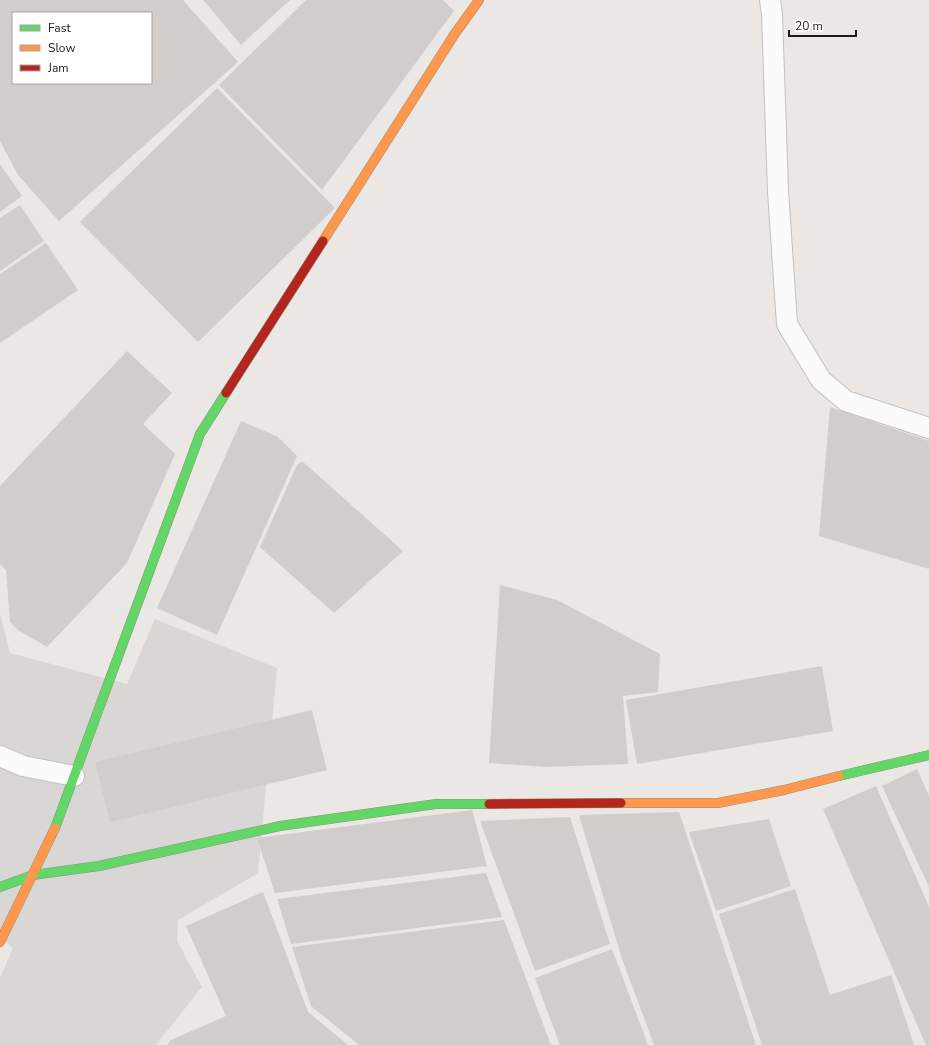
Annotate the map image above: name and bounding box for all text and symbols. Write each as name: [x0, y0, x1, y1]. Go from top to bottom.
legend: [12, 12, 152, 84]
scale bar: [789, 12, 856, 38]
text: 20 m: [795, 18, 823, 34]
text: Fast: [48, 20, 71, 36]
text: Slow: [48, 40, 76, 56]
text: Jam: [47, 60, 69, 76]

